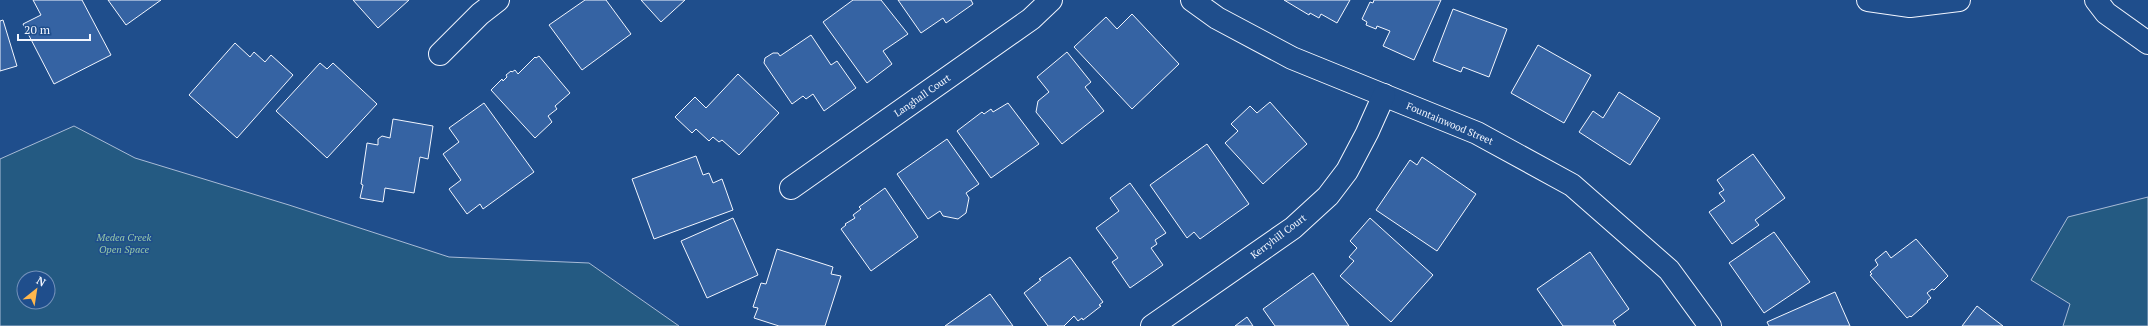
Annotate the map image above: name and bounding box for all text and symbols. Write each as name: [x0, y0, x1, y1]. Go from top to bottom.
scale bar: [18, 16, 90, 42]
text: 20 m: [24, 22, 51, 37]
street label: Langhall Court: [891, 71, 953, 120]
street label: Fountainwood Street: [1404, 99, 1496, 148]
street label: Kerryhill Court: [1248, 211, 1309, 262]
park label: Medea Creek Open Space: [96, 231, 152, 256]
north arrow: [16, 270, 56, 310]
text: N: [34, 273, 49, 290]

